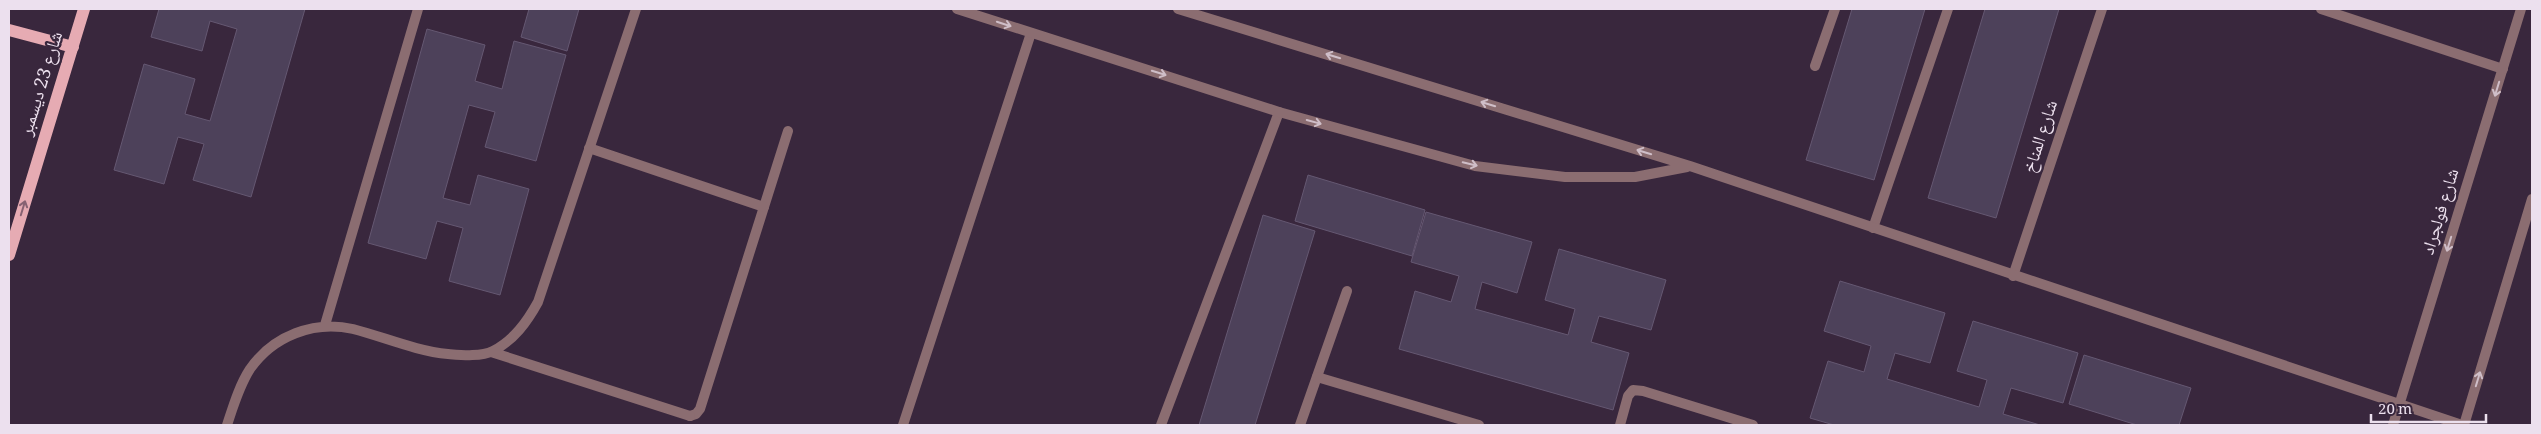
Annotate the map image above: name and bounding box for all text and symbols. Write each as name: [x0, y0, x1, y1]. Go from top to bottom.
one-way arrow: [995, 20, 1011, 29]
street label: شارع 23 ديسمبر: [13, 28, 73, 141]
one-way arrow: [1325, 51, 1341, 61]
one-way arrow: [1150, 68, 1166, 78]
one-way arrow: [2491, 80, 2501, 96]
street label: شارع المناخ: [2016, 97, 2068, 177]
one-way arrow: [1481, 99, 1497, 109]
one-way arrow: [1305, 117, 1321, 127]
one-way arrow: [1636, 147, 1652, 157]
one-way arrow: [1462, 160, 1478, 169]
street label: شارع فولجراد: [2415, 165, 2469, 259]
one-way arrow: [19, 201, 28, 216]
one-way arrow: [2443, 236, 2453, 252]
one-way arrow: [2474, 371, 2484, 387]
scale bar: [2371, 392, 2486, 424]
text: 20 m: [2378, 398, 2412, 424]

